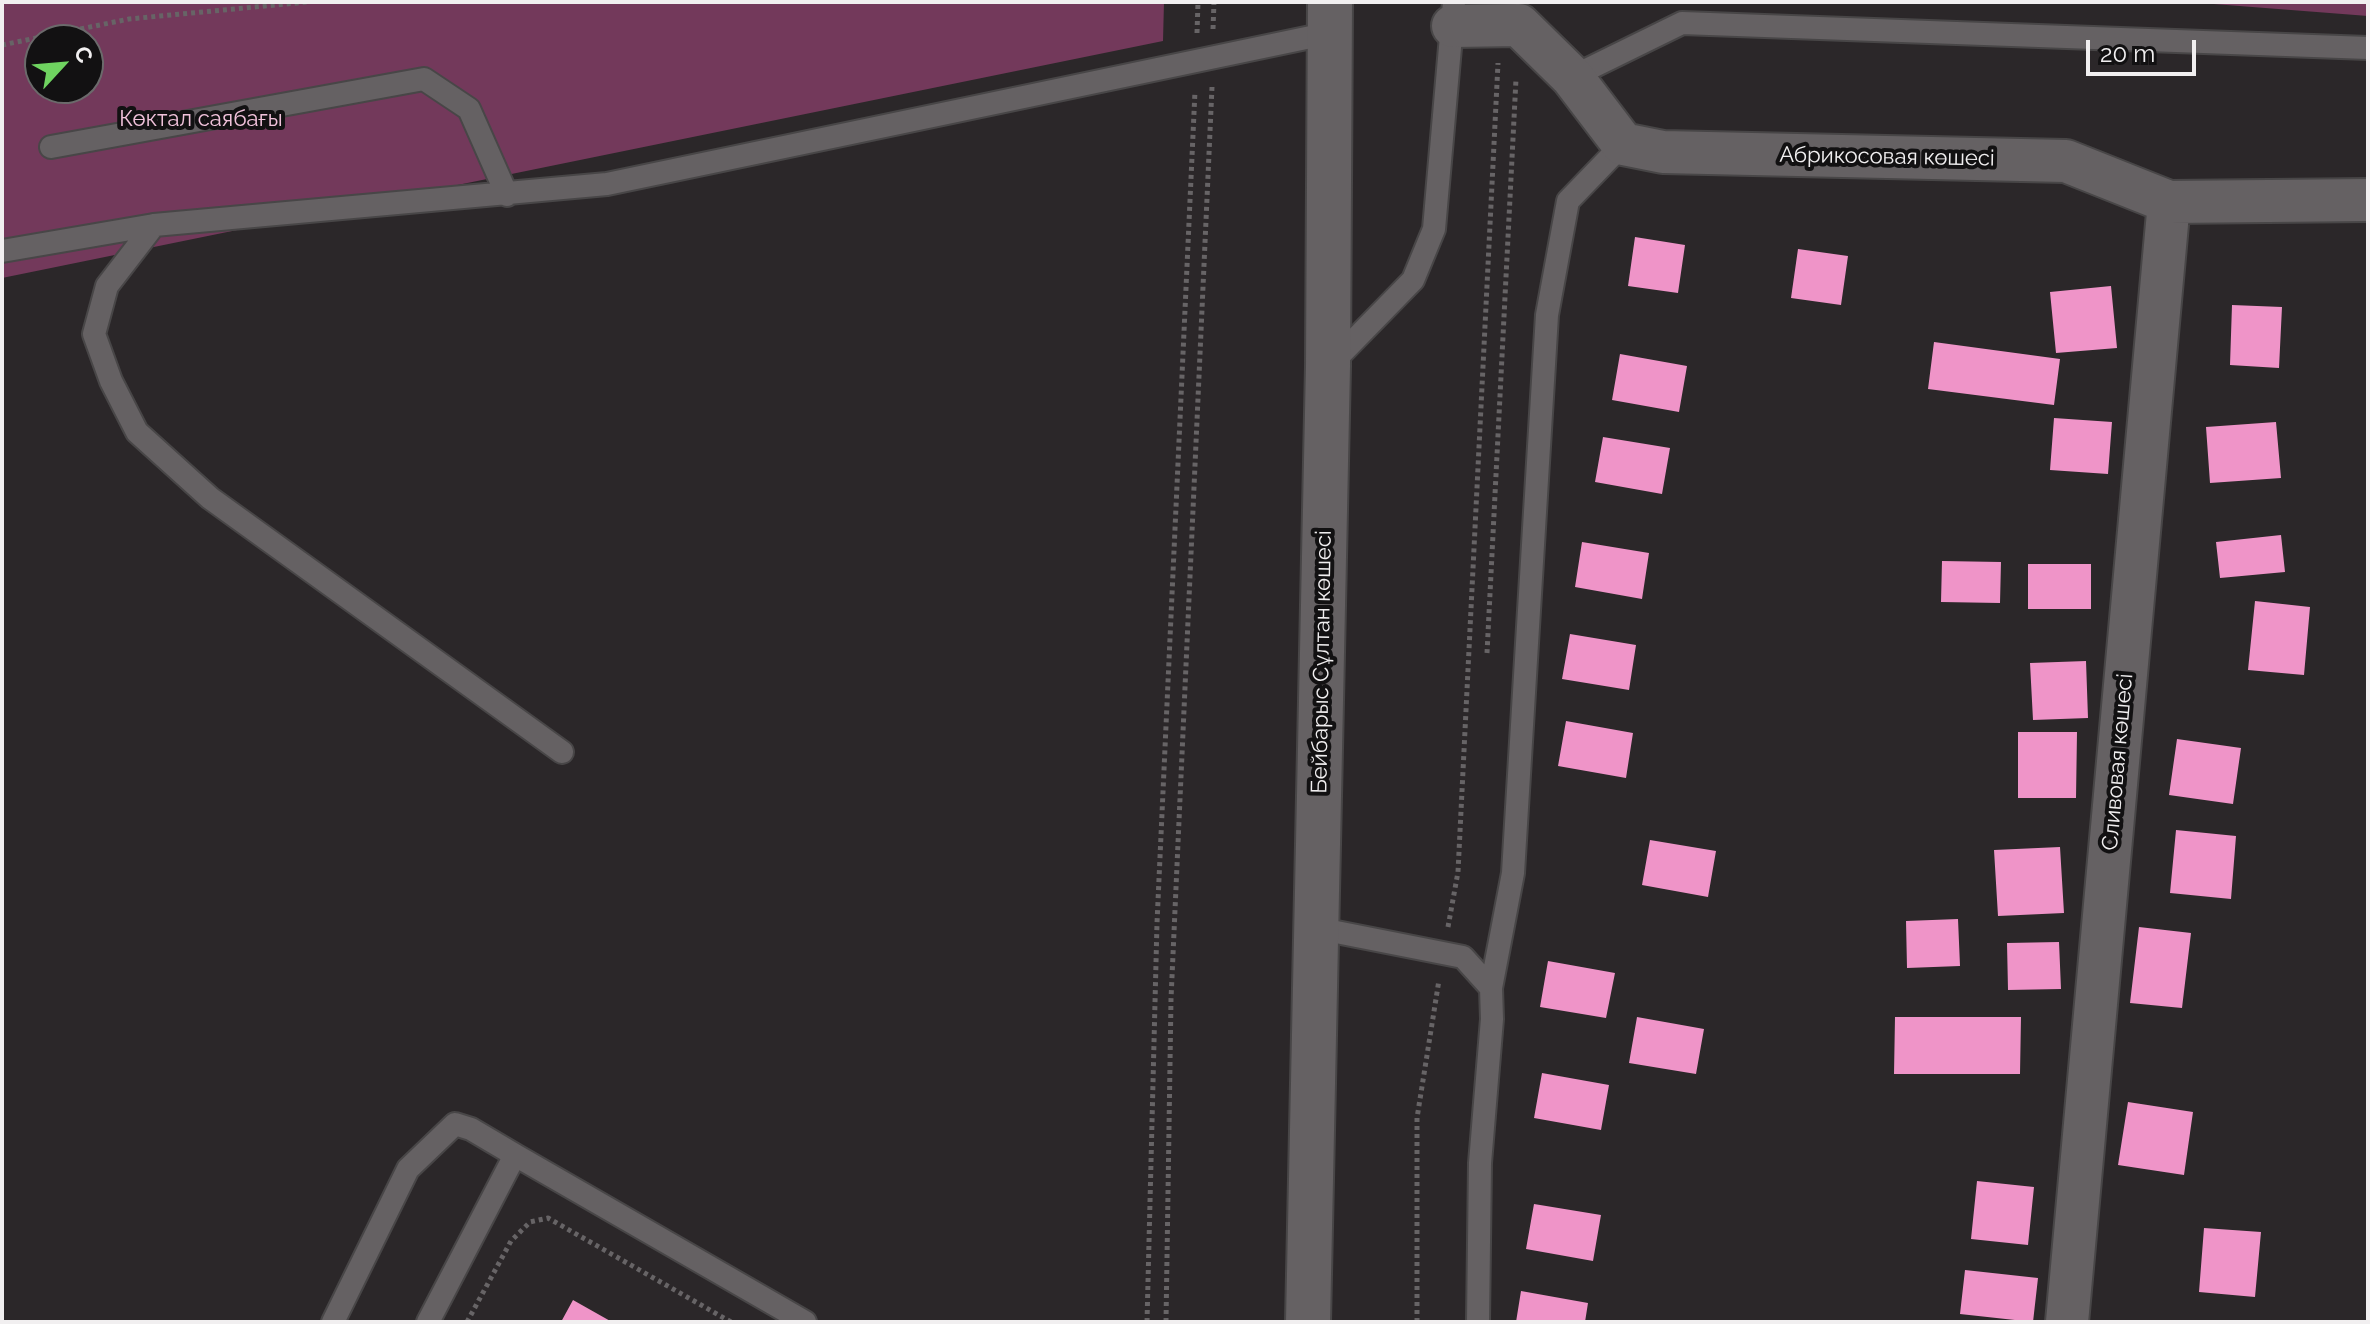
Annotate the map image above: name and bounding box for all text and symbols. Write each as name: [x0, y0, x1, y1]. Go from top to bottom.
north arrow: [24, 24, 104, 104]
scale bar: [2090, 24, 2200, 74]
text: 20 m: [2100, 39, 2155, 68]
text: С: [69, 42, 99, 67]
park label: Көктал саябағы: [119, 106, 283, 132]
street label: Абрикосовая көшесі: [1779, 142, 1995, 172]
street label: Бейбарыс Сұлтан көшесі: [1307, 530, 1337, 794]
street label: Сливовая көшесі: [2097, 672, 2139, 852]

